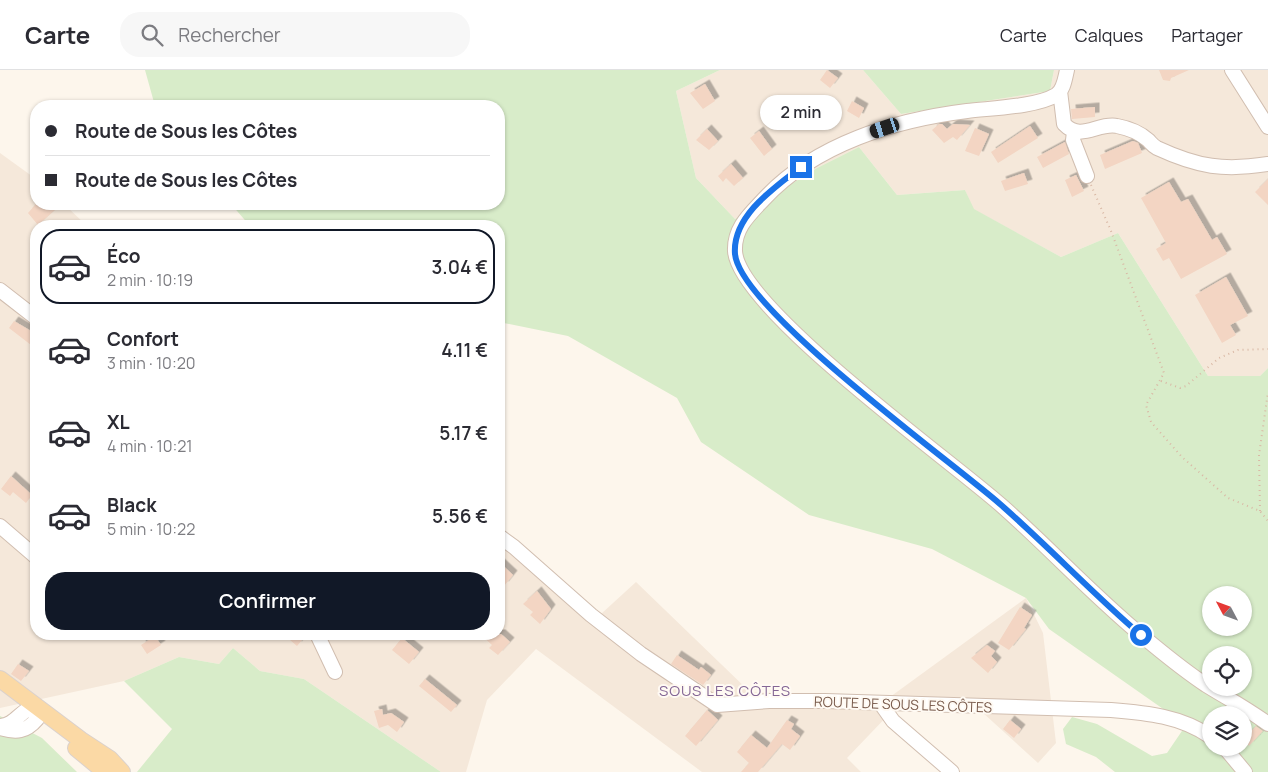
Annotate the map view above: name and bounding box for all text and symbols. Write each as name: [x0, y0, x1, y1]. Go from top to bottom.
search box: [120, 12, 470, 57]
text: Carte: [25, 18, 90, 51]
icon: search: [138, 21, 166, 49]
text: Rechercher: [178, 22, 281, 48]
text: Carte: [1000, 23, 1047, 47]
text: Calques: [1075, 23, 1143, 47]
text: Partager: [1171, 23, 1243, 47]
callout: 2 min: [760, 94, 842, 129]
text: 2 min: [781, 101, 821, 123]
car: [868, 116, 901, 140]
text: Route de Sous les Côtes: [75, 118, 297, 144]
route end: [790, 156, 812, 178]
text: Route de Sous les Côtes: [75, 167, 297, 193]
text: Éco: [107, 243, 141, 269]
icon: car: [47, 244, 92, 289]
text: 3.04 €: [431, 254, 488, 280]
text: 2 min · 10:19: [107, 269, 193, 291]
text: Confort: [107, 326, 179, 352]
icon: car: [47, 327, 92, 372]
text: 4.11 €: [441, 337, 488, 363]
text: 3 min · 10:20: [107, 352, 196, 374]
text: XL: [107, 409, 130, 435]
icon: car: [47, 410, 92, 455]
text: 5.17 €: [439, 420, 488, 446]
text: 4 min · 10:21: [107, 435, 193, 457]
text: Black: [107, 492, 156, 518]
icon: car: [47, 493, 92, 538]
text: 5.56 €: [432, 503, 488, 529]
text: 5 min · 10:22: [107, 518, 195, 540]
button: Confirmer: [45, 572, 490, 630]
north arrow: [1202, 586, 1252, 636]
map controls: [1202, 586, 1252, 756]
route start: [1130, 624, 1152, 646]
button: locate: [1202, 646, 1252, 696]
district label: SOUS LES CÔTES: [659, 680, 791, 701]
street label: ROUTE DE SOUS LES CÔTES: [814, 691, 993, 717]
button: layers: [1202, 706, 1252, 756]

